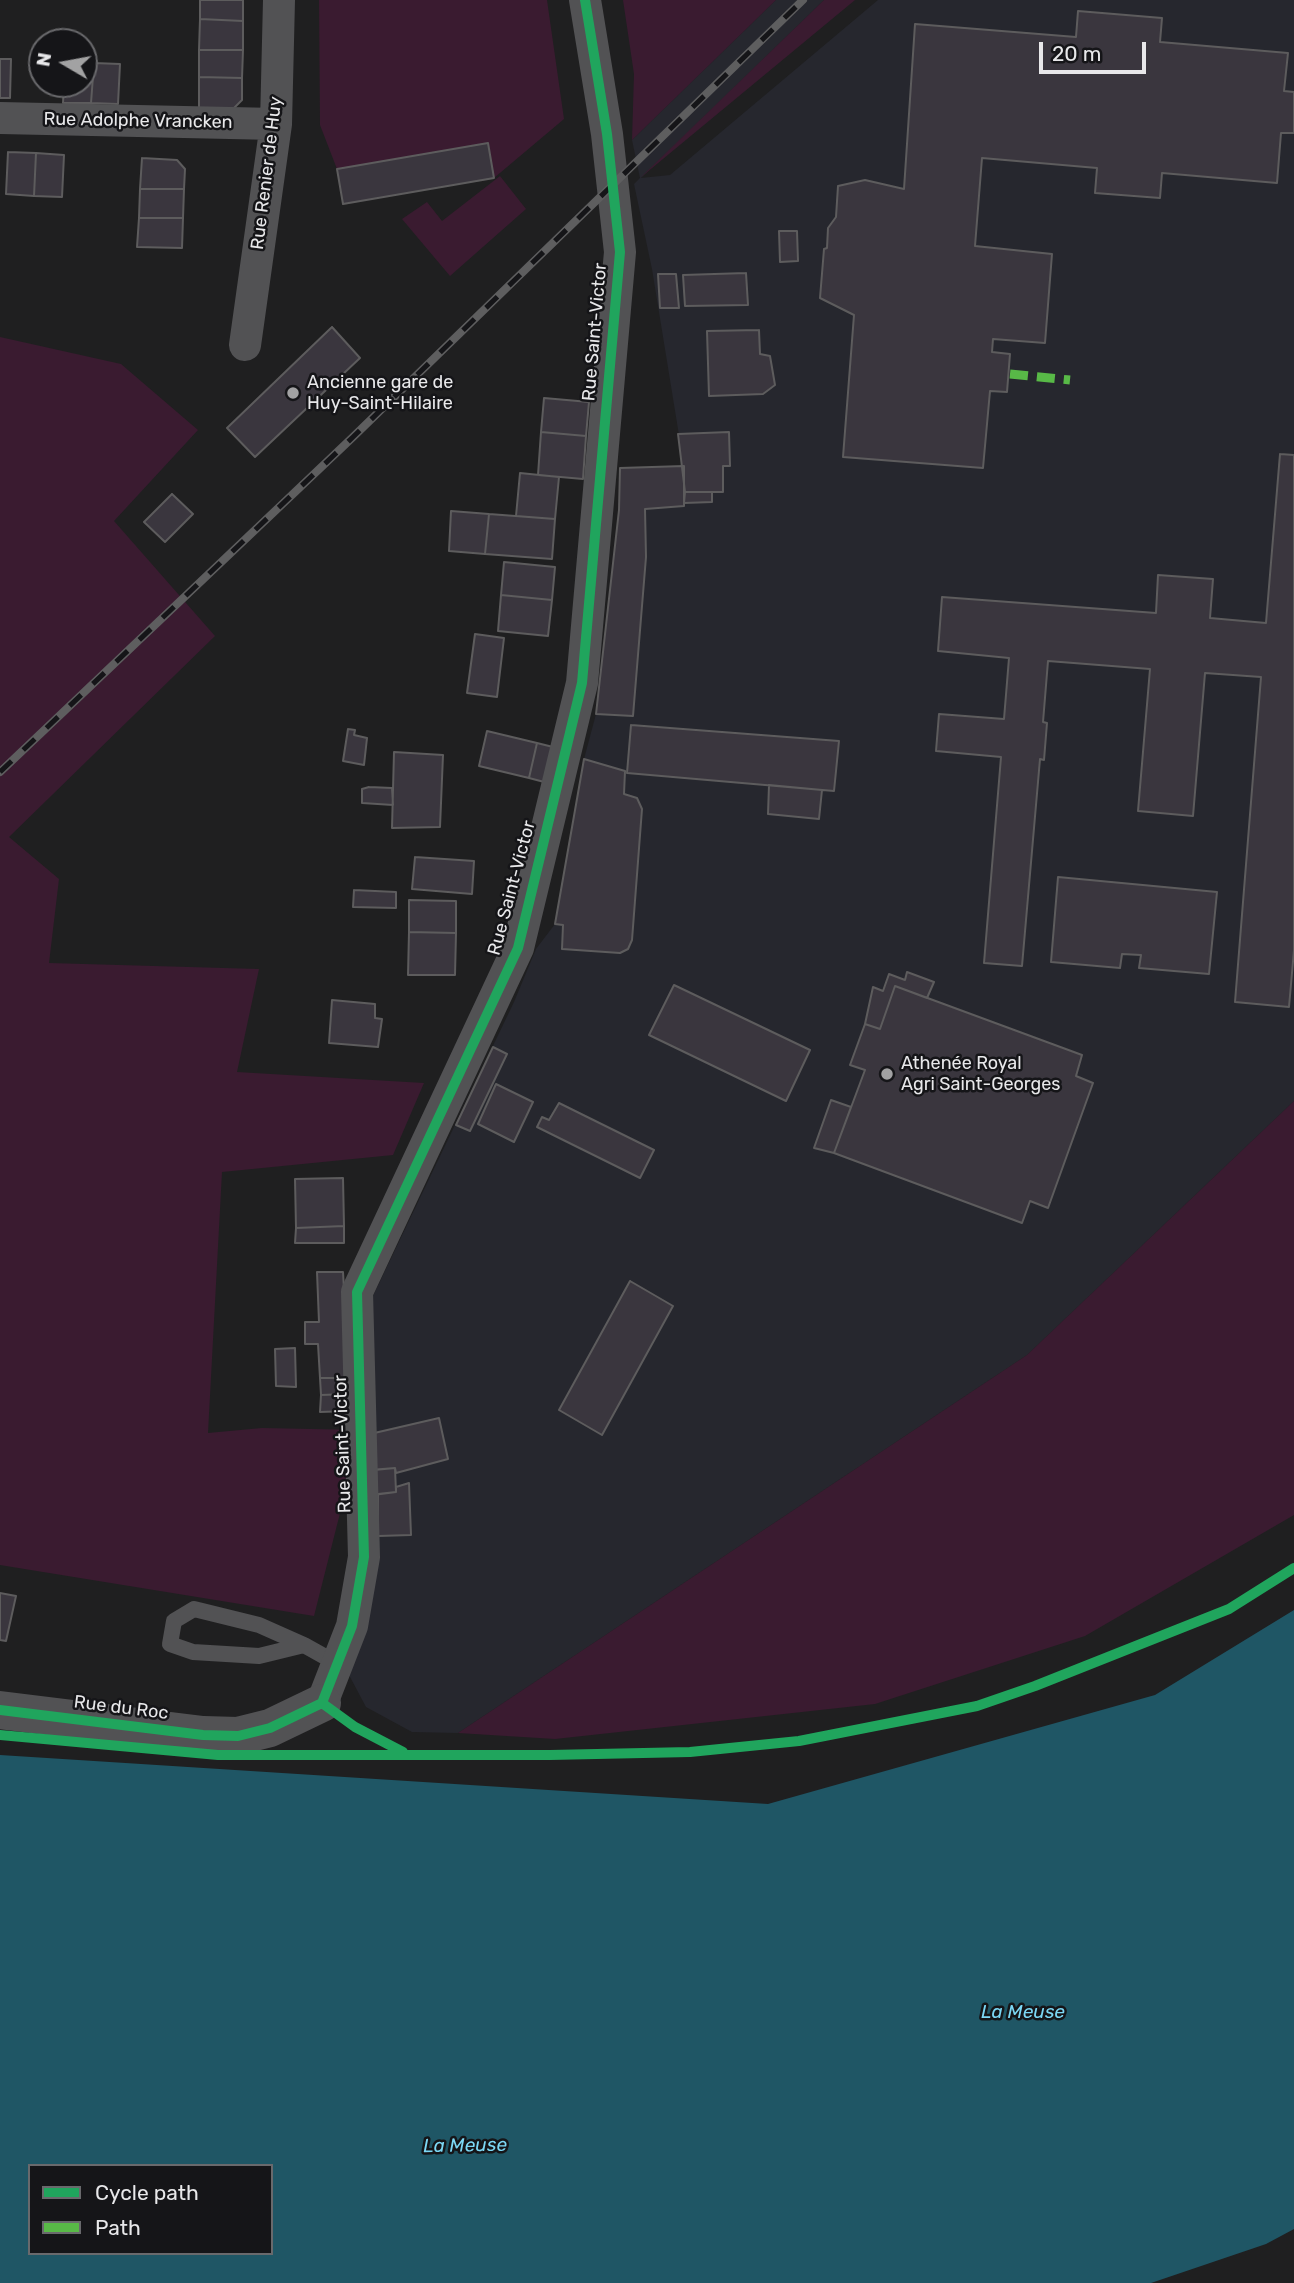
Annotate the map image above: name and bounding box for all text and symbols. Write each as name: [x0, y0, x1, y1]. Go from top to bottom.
north arrow: [28, 28, 98, 98]
scale bar: [1042, 28, 1149, 72]
text: 20 m: [1052, 41, 1101, 66]
text: N: [31, 51, 56, 68]
street label: Rue Renier de Huy: [247, 95, 287, 251]
street label: Rue Adolphe Vrancken: [43, 109, 233, 133]
street label: Rue Saint-Victor: [578, 262, 612, 402]
place label: Ancienne gare de Huy-Saint-Hilaire: [307, 372, 453, 414]
marker: Ancienne gare de Huy-Saint-Hilaire: [285, 385, 301, 401]
street label: Rue Saint-Victor: [484, 818, 540, 958]
place label: Athenée Royal Agri Saint-Georges: [901, 1053, 1060, 1096]
marker: Athenée Royal Agri Saint-Georges: [879, 1066, 895, 1082]
street label: Rue Saint-Victor: [330, 1374, 356, 1514]
street label: Rue du Roc: [73, 1691, 169, 1725]
water label: La Meuse: [981, 2002, 1065, 2024]
water label: La Meuse: [423, 2134, 507, 2158]
legend: [28, 2164, 273, 2255]
text: Cycle path: [95, 2180, 199, 2205]
text: Path: [95, 2215, 141, 2240]

